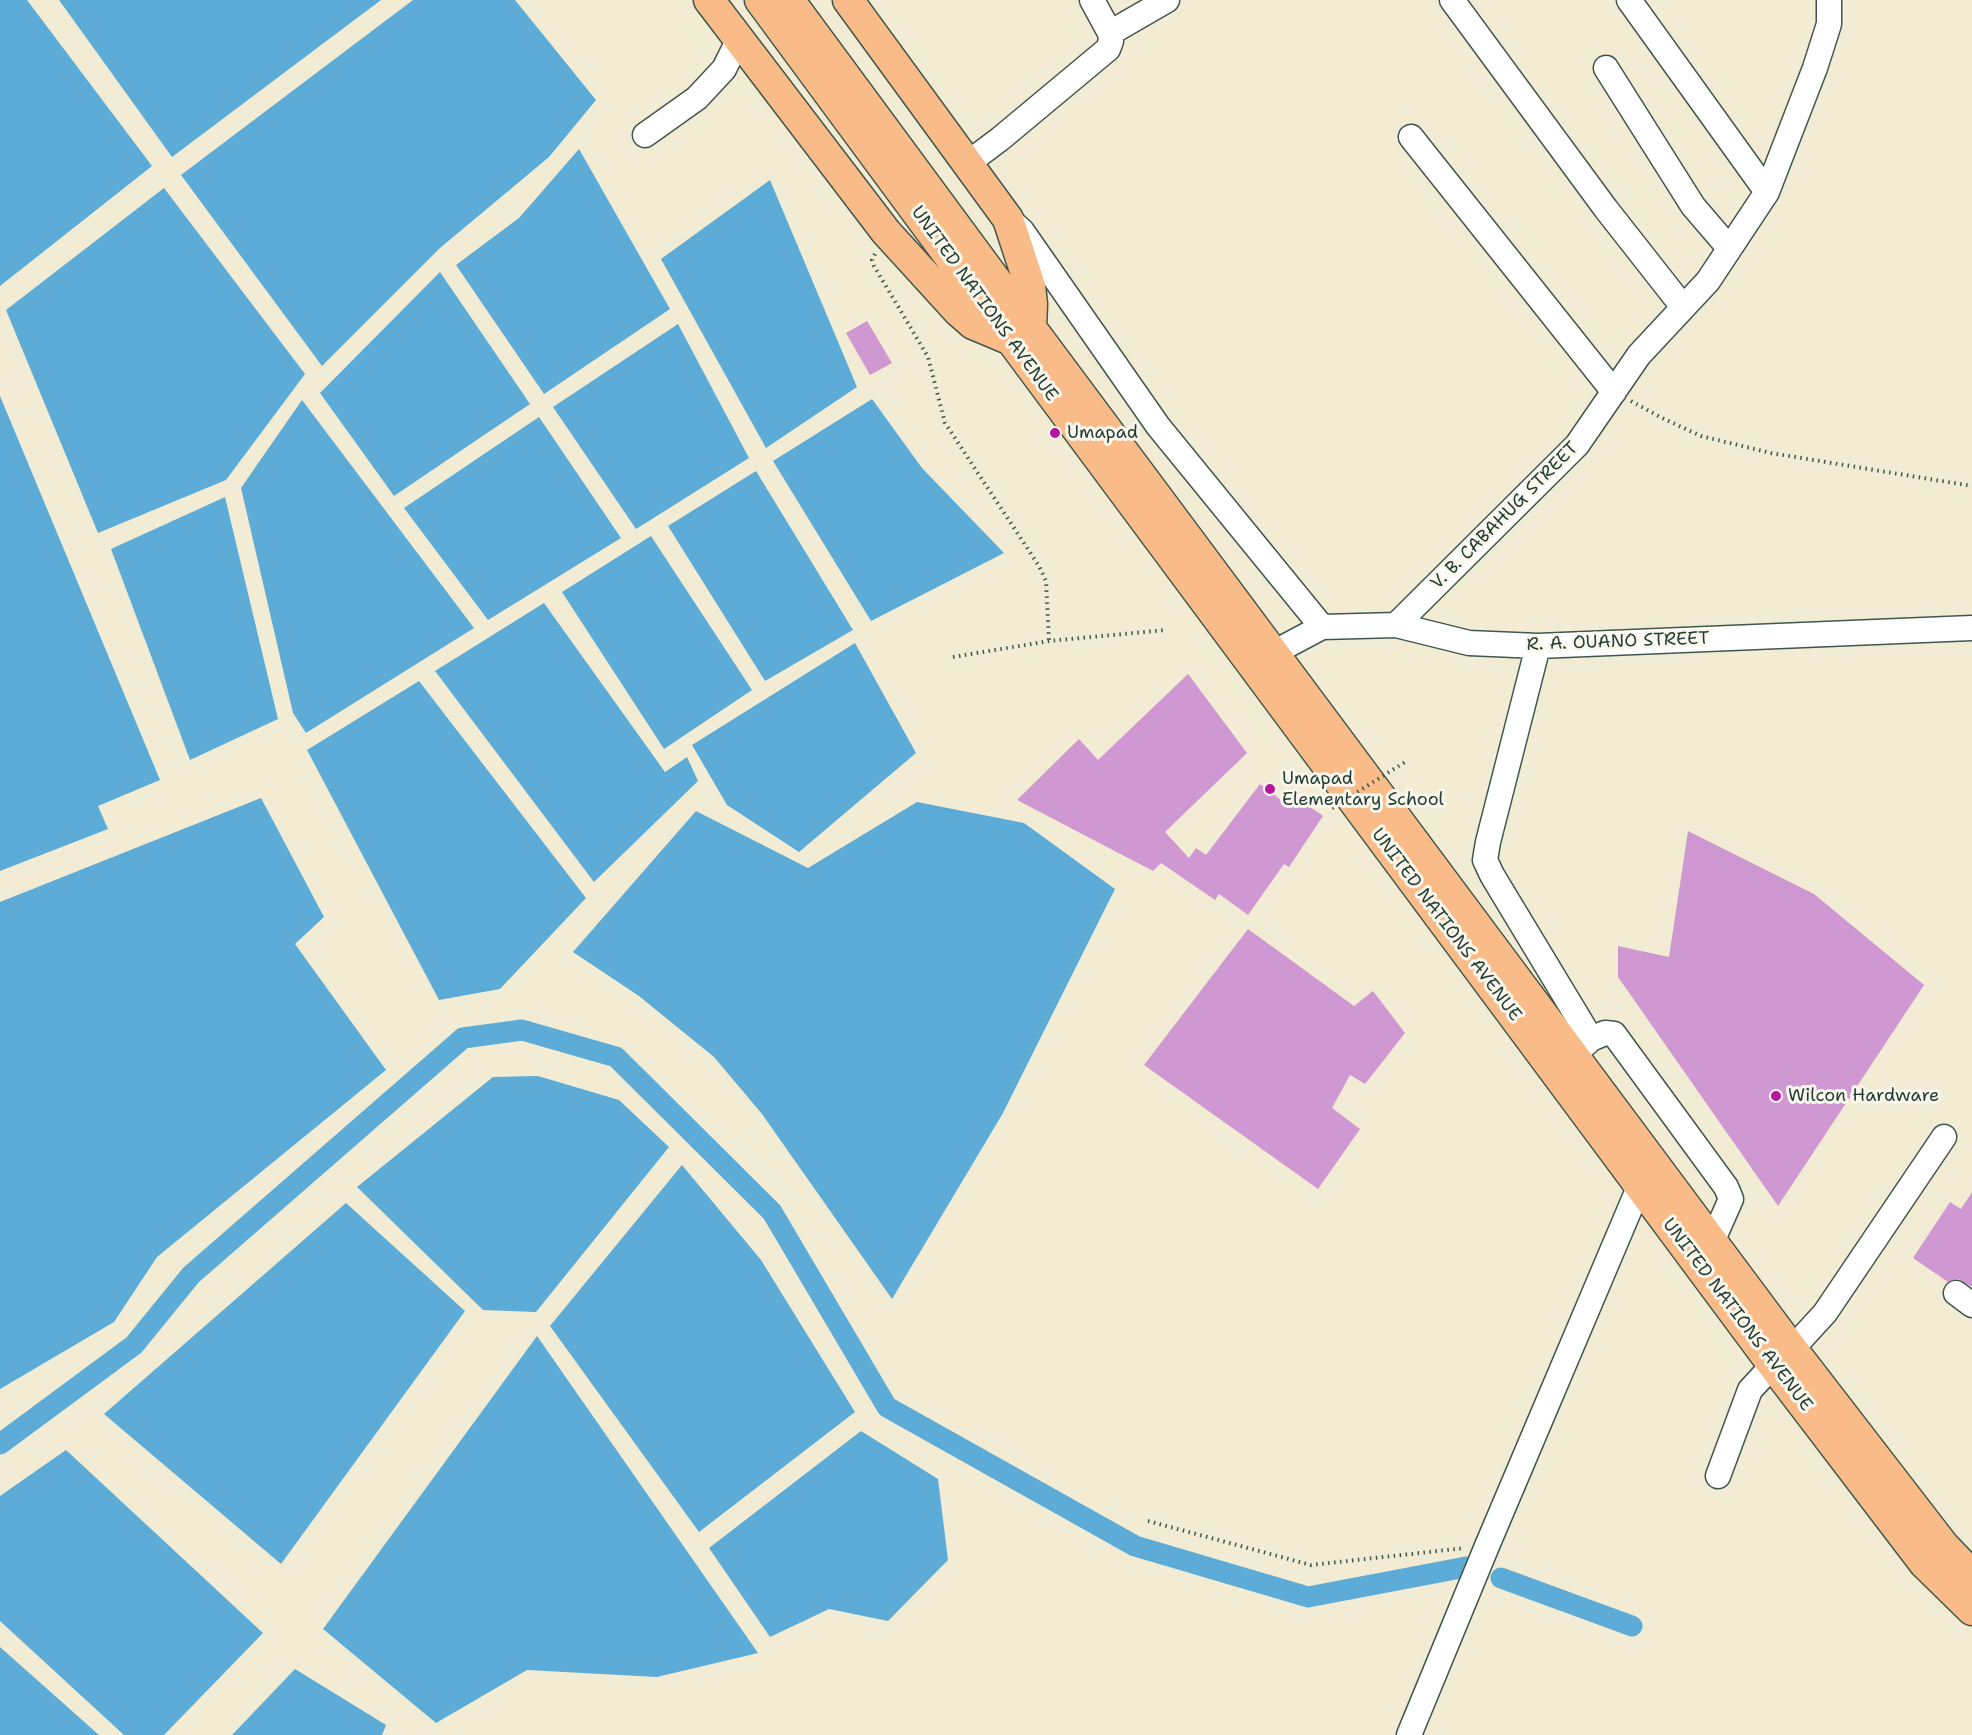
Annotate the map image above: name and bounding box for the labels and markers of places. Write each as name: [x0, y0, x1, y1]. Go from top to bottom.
place label: Umapad: [1067, 422, 1138, 444]
marker: Umapad: [1048, 426, 1062, 440]
place label: Umapad Elementary School: [1282, 768, 1444, 810]
marker: Umapad Elementary School: [1263, 782, 1277, 796]
place label: Wilcon Hardware: [1788, 1085, 1939, 1107]
marker: Wilcon Hardware: [1769, 1089, 1783, 1103]

